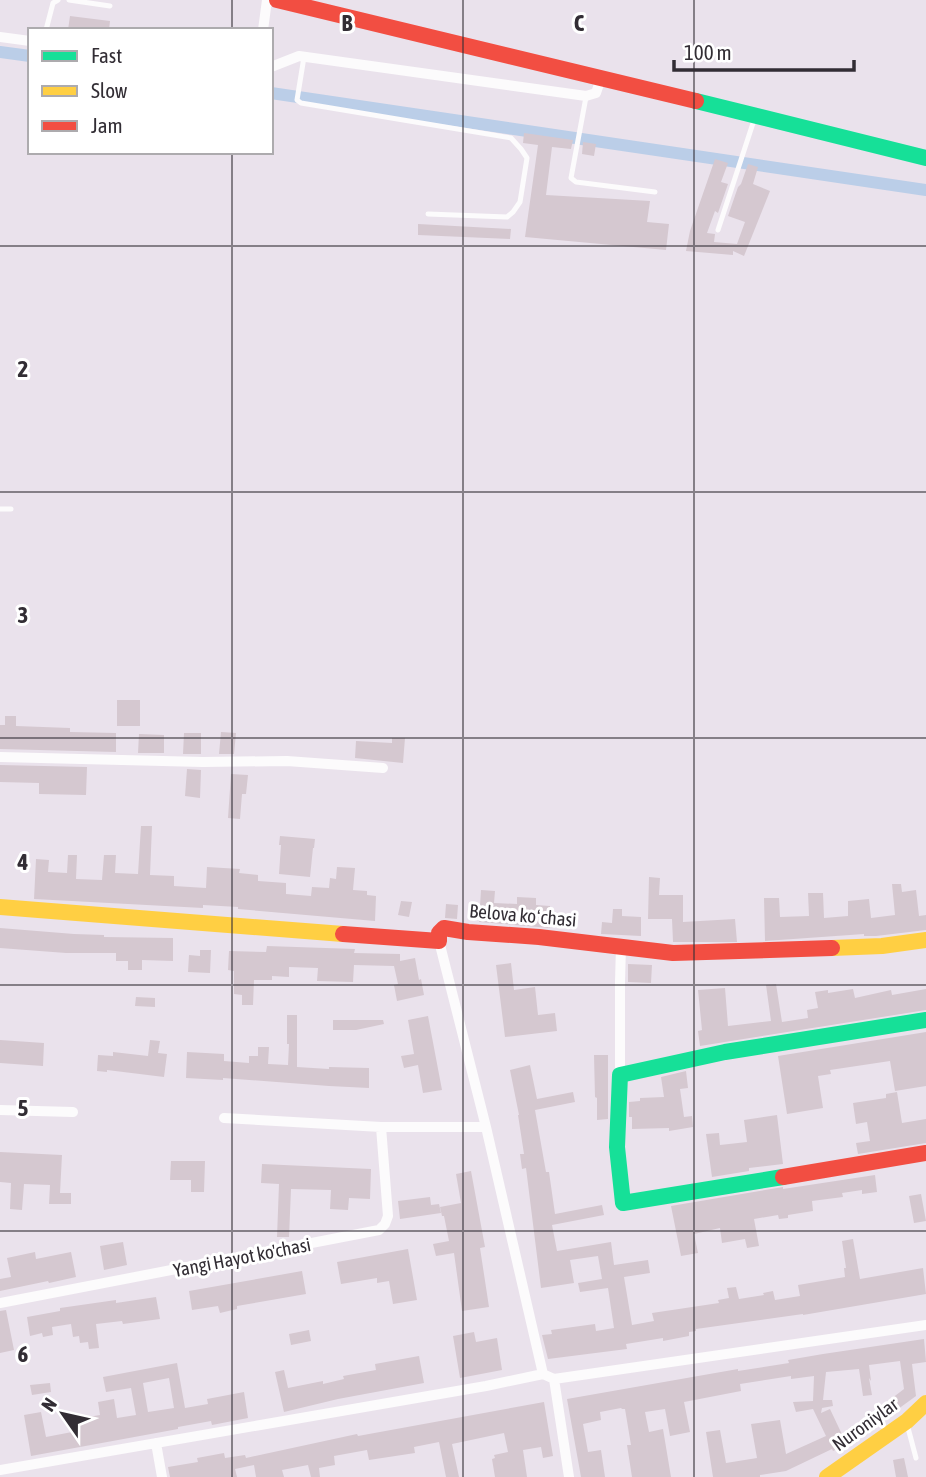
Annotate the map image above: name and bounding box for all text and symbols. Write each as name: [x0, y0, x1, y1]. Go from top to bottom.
text: B: [342, 10, 353, 36]
text: C: [574, 10, 585, 36]
legend: [28, 28, 273, 154]
scale bar: [674, 28, 854, 72]
text: 100 m: [684, 40, 732, 64]
text: Fast: [91, 43, 122, 67]
text: Slow: [91, 78, 128, 102]
text: Jam: [91, 113, 123, 137]
text: 2: [18, 356, 28, 382]
text: 3: [18, 602, 28, 628]
text: 4: [17, 849, 29, 875]
street label: Belova koʻchasi: [468, 899, 578, 931]
text: 5: [18, 1095, 29, 1121]
street label: Yangi Hayot ko'chasi: [171, 1233, 313, 1281]
text: 6: [18, 1341, 29, 1367]
north arrow: [28, 1379, 98, 1449]
street label: Nuroniylar: [828, 1393, 902, 1455]
text: N: [37, 1394, 61, 1415]

